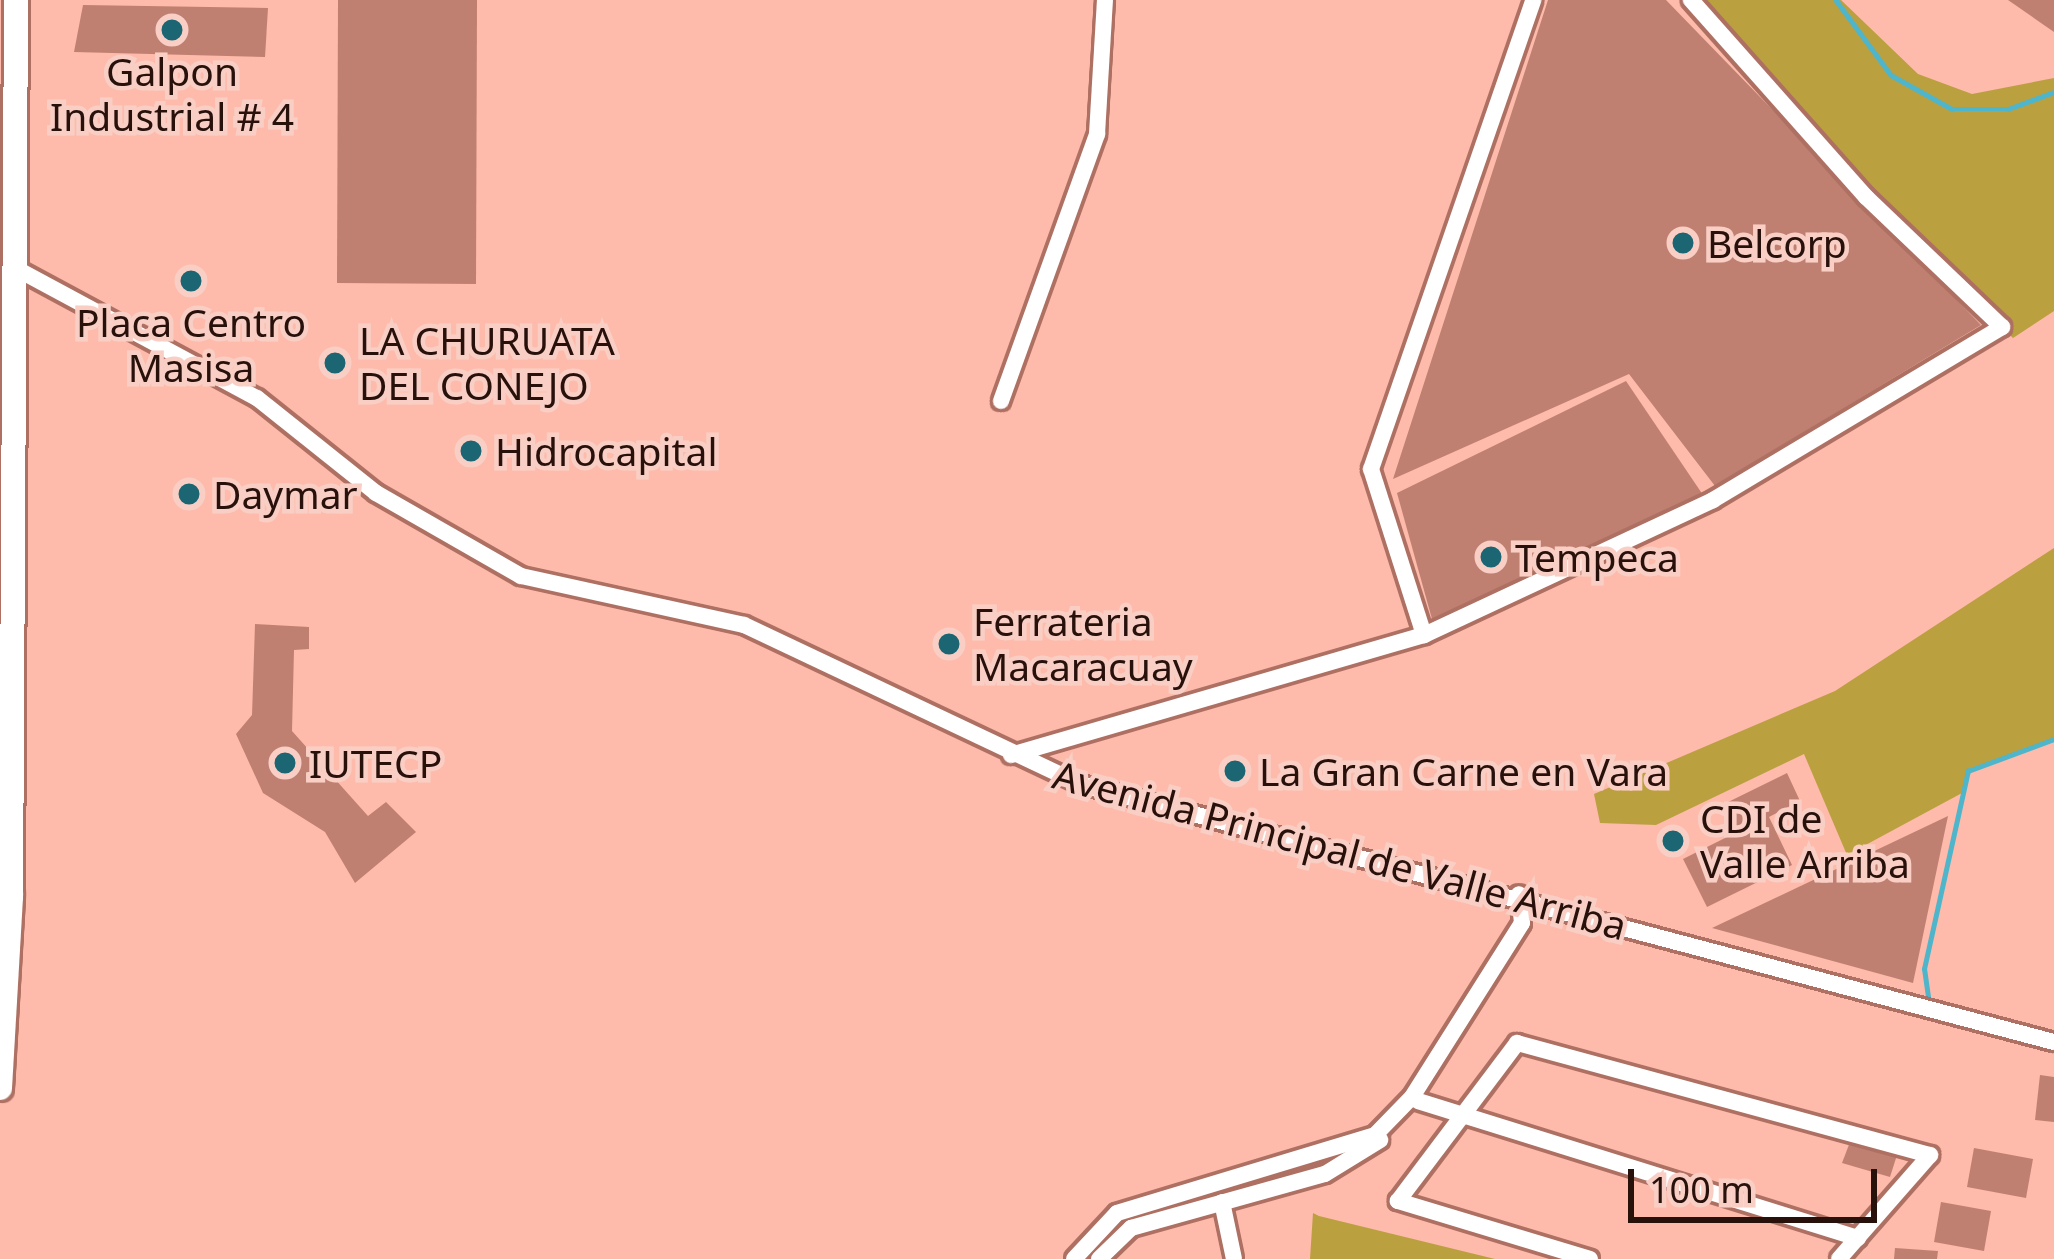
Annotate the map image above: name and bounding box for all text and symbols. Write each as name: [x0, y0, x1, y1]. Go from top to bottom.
marker: Galpon Industrial # 4: [159, 17, 185, 43]
place label: Galpon Industrial # 4: [50, 49, 294, 140]
place label: Belcorp: [1707, 220, 1847, 266]
marker: Belcorp: [1670, 230, 1696, 256]
marker: Placa Centro Masisa: [178, 268, 204, 294]
place label: Placa Centro Masisa: [76, 300, 306, 391]
place label: LA CHURUATA DEL CONEJO: [359, 318, 615, 409]
marker: LA CHURUATA DEL CONEJO: [322, 350, 348, 376]
place label: Hidrocapital: [495, 428, 718, 474]
marker: Hidrocapital: [458, 438, 484, 464]
place label: Daymar: [213, 471, 358, 517]
marker: Daymar: [176, 481, 202, 507]
place label: Tempeca: [1515, 534, 1679, 580]
marker: Tempeca: [1478, 544, 1504, 570]
place label: Ferrateria Macaracuay: [973, 599, 1193, 690]
marker: Ferrateria Macaracuay: [936, 631, 962, 657]
place label: IUTECP: [309, 740, 442, 786]
place label: La Gran Carne en Vara: [1259, 748, 1668, 794]
marker: IUTECP: [272, 750, 298, 776]
street label: Avenida Principal de Valle Arriba: [1048, 751, 1632, 949]
marker: La Gran Carne en Vara: [1222, 758, 1248, 784]
place label: CDI de Valle Arriba: [1700, 796, 1910, 887]
marker: CDI de Valle Arriba: [1657, 825, 1689, 857]
scale bar: [1634, 1145, 1883, 1219]
text: 100 m: [1649, 1165, 1754, 1214]

